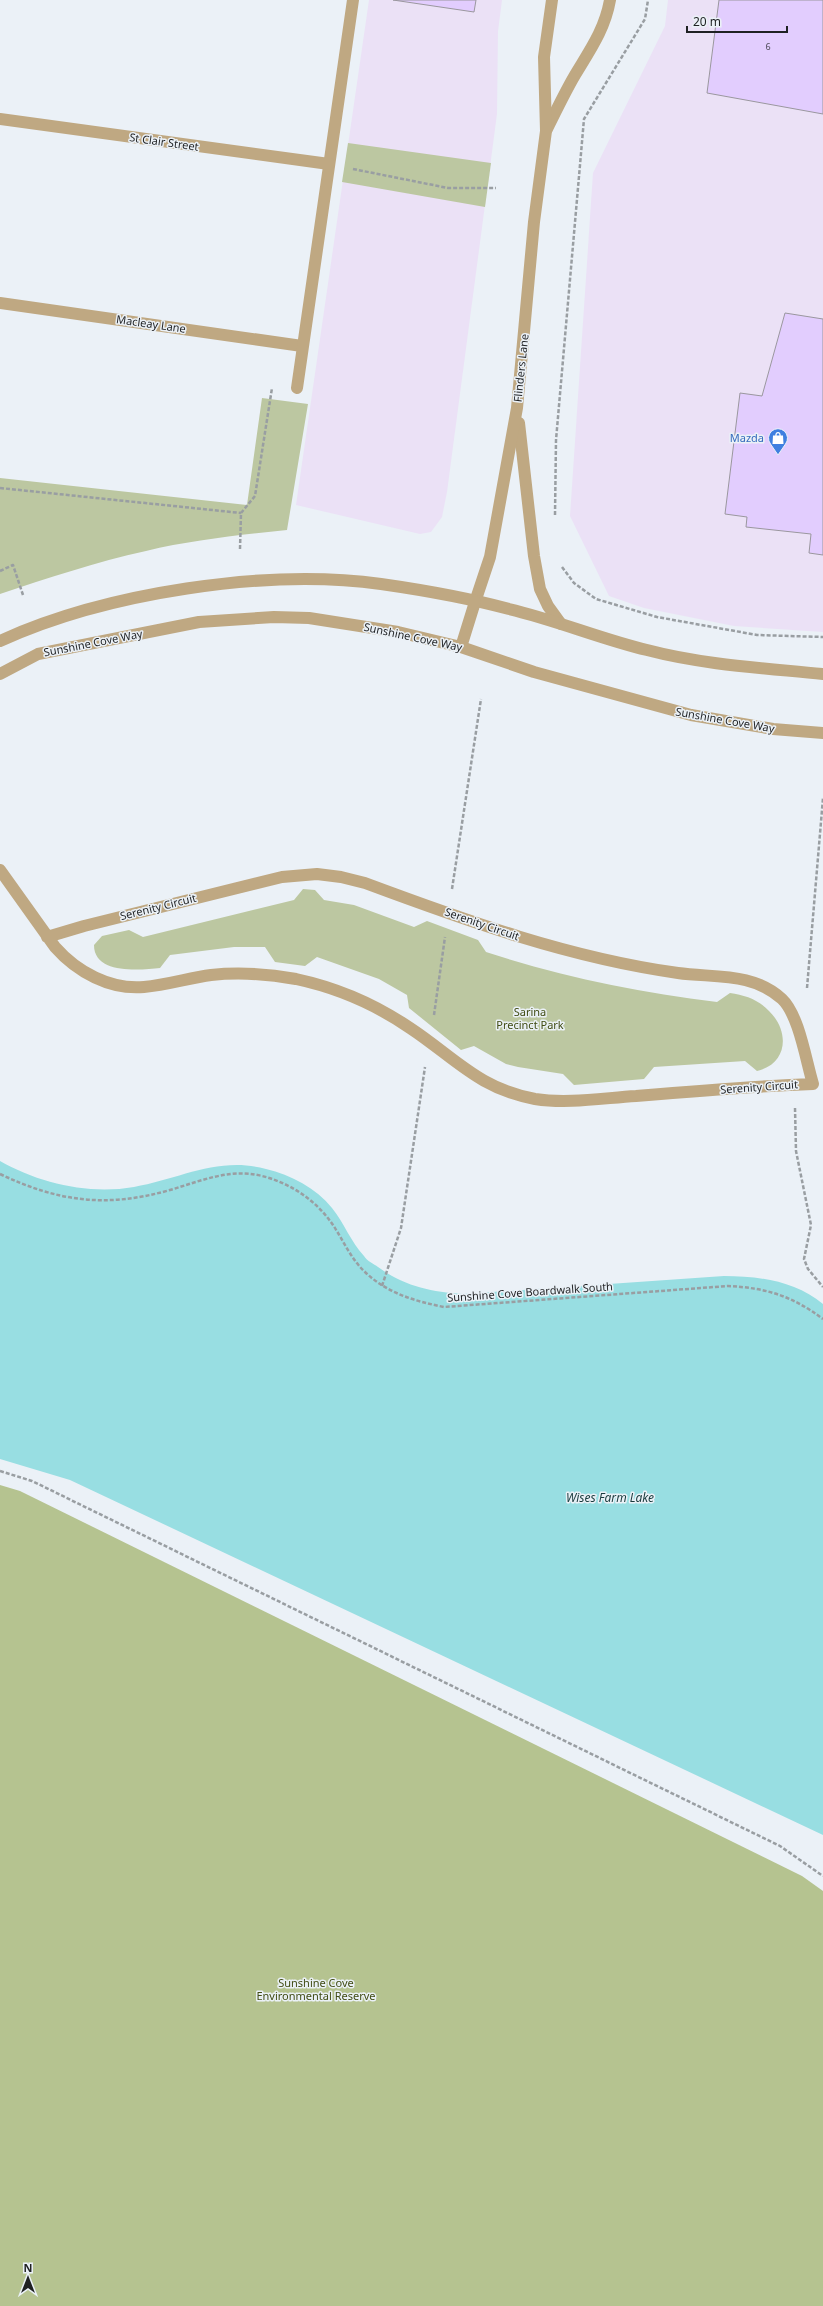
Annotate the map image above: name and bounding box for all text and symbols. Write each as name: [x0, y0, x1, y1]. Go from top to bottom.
scale bar: [687, 8, 787, 34]
text: 20 m: [693, 13, 721, 30]
house number: 6: [765, 40, 771, 53]
street label: St Clair Street: [128, 129, 200, 154]
street label: Macleay Lane: [115, 311, 187, 336]
street label: Flinders Lane: [509, 333, 532, 403]
shop icon: Mazda: [767, 427, 789, 455]
place label: Mazda: [730, 430, 764, 445]
street label: Sunshine Cove Way: [363, 619, 464, 654]
street label: Sunshine Cove Way: [42, 626, 144, 659]
street label: Sunshine Cove Way: [674, 703, 776, 736]
street label: Serenity Circuit: [118, 890, 197, 923]
street label: Serenity Circuit: [443, 904, 521, 943]
park label: Sarina Precinct Park: [496, 1004, 564, 1032]
street label: Serenity Circuit: [720, 1076, 798, 1097]
street label: Sunshine Cove Boardwalk South: [447, 1278, 613, 1305]
water label: Wises Farm Lake: [566, 1489, 654, 1506]
park label: Sunshine Cove Environmental Reserve: [256, 1975, 376, 2003]
north arrow: [8, 2258, 48, 2298]
text: N: [24, 2260, 32, 2275]

